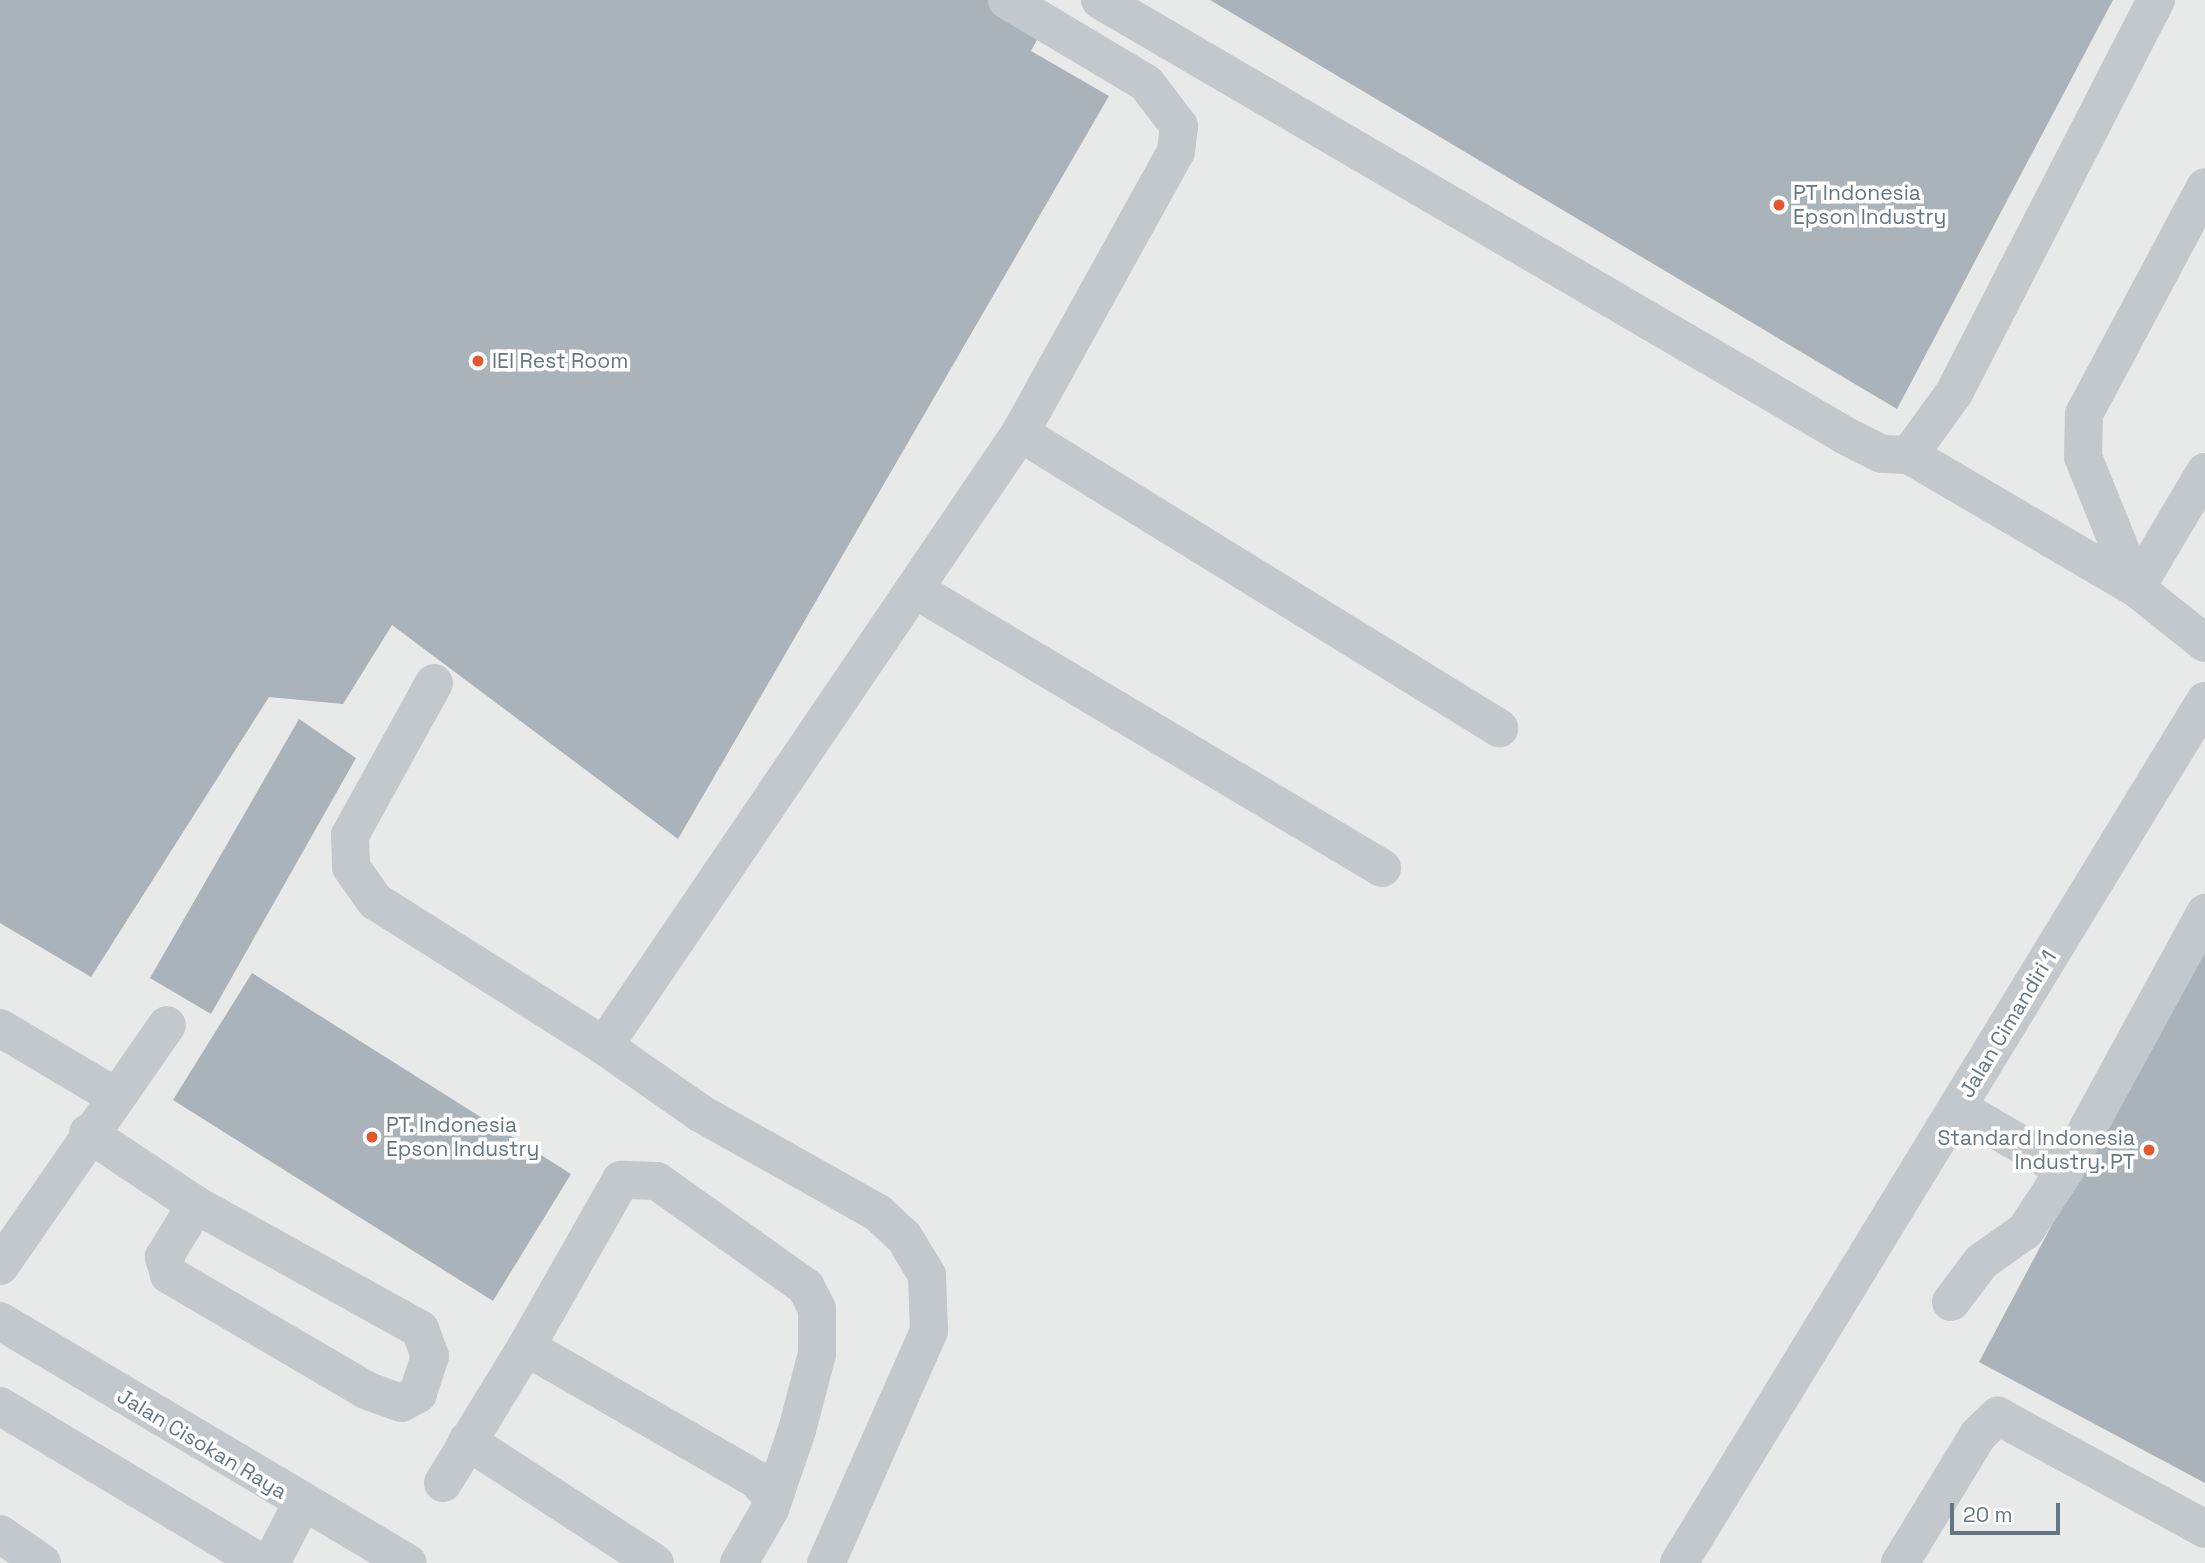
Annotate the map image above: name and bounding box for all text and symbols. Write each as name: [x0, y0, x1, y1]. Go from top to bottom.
place label: PT Indonesia Epson Industry: [1793, 180, 1946, 230]
marker: PT Indonesia Epson Industry: [1771, 197, 1787, 213]
place label: IEI Rest Room: [492, 348, 628, 374]
marker: IEI Rest Room: [470, 353, 486, 369]
street label: Jalan Cimandiri 1: [1954, 946, 2062, 1102]
place label: PT. Indonesia Epson Industry: [386, 1112, 539, 1162]
place label: Standard Indonesia Industry. PT: [1937, 1125, 2135, 1175]
marker: PT. Indonesia Epson Industry: [364, 1129, 380, 1145]
marker: Standard Indonesia Industry. PT: [2141, 1142, 2157, 1158]
street label: Jalan Cisokan Raya: [113, 1383, 291, 1505]
scale bar: [1953, 1490, 2063, 1534]
text: 20 m: [1963, 1501, 2013, 1528]

